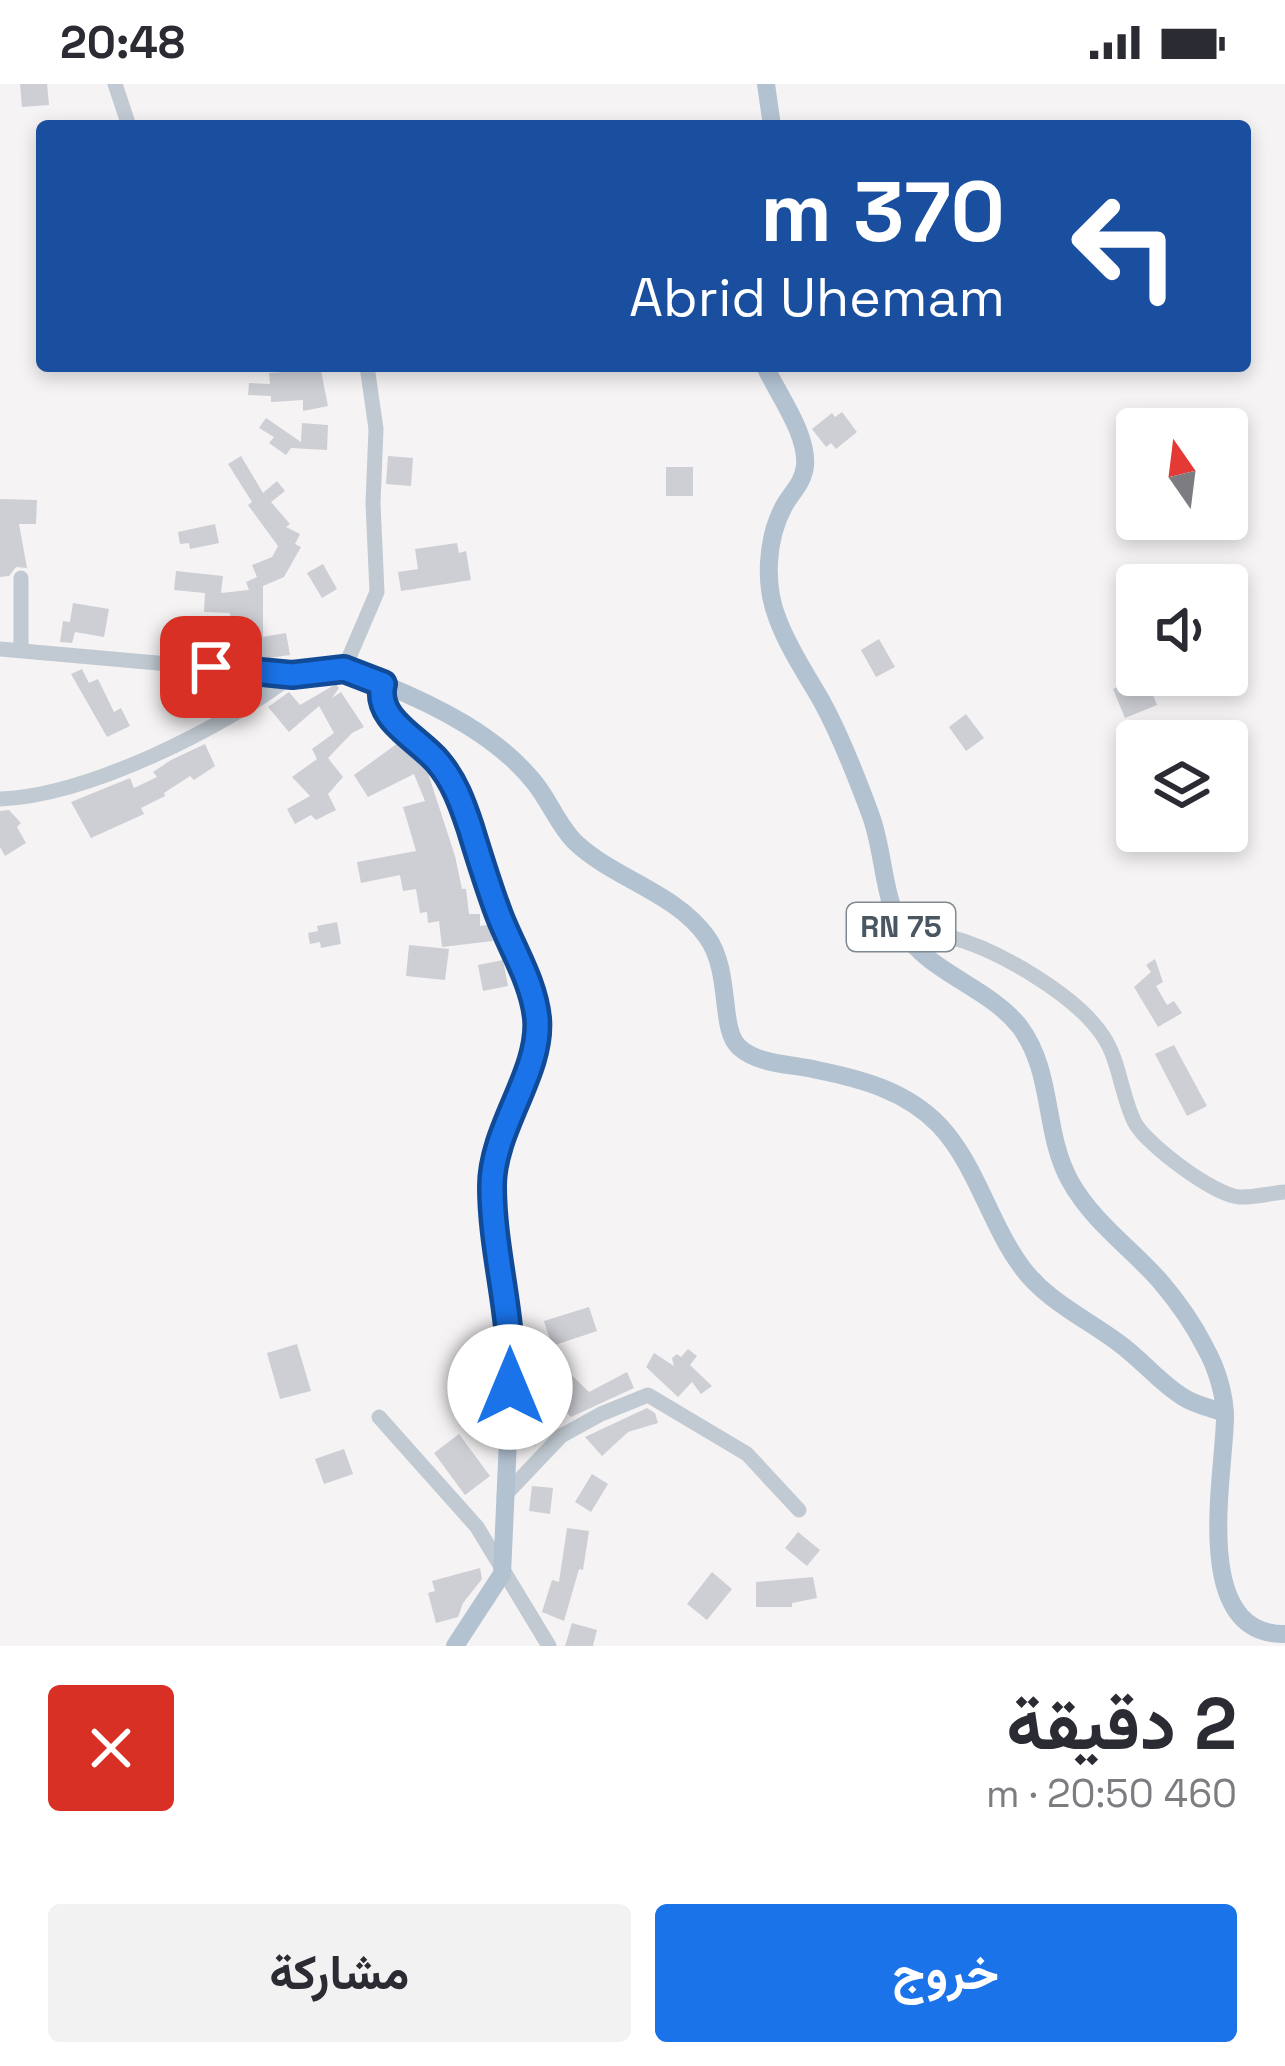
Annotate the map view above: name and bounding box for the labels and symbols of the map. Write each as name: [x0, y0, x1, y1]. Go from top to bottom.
north arrow: [1116, 408, 1248, 540]
pin: [160, 616, 262, 718]
road number: RN 75: [847, 903, 955, 951]
position arrow: [447, 1324, 573, 1450]

